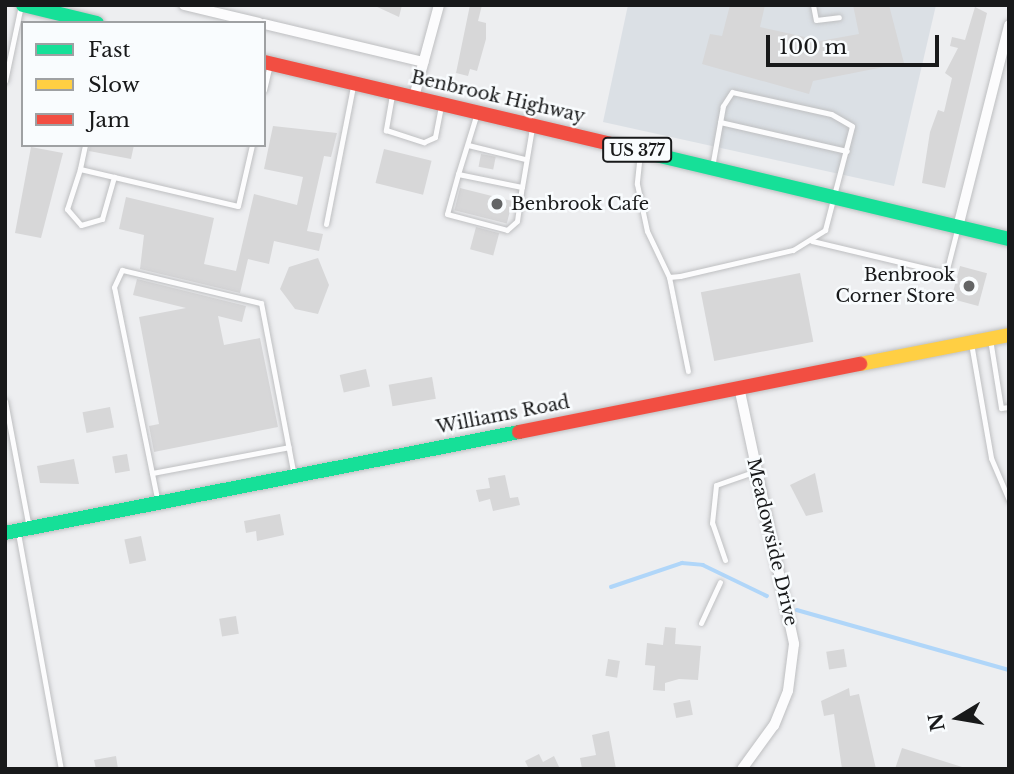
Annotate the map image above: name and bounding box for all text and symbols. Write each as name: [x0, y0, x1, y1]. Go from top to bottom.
legend: [21, 21, 266, 147]
scale bar: [769, 21, 942, 65]
text: 100 m: [779, 34, 847, 60]
text: Fast: [88, 37, 130, 63]
street label: Benbrook Highway: [409, 66, 587, 128]
text: Slow: [88, 72, 140, 98]
text: Jam: [88, 107, 130, 133]
road number: US 377: [602, 138, 672, 162]
place label: Benbrook Cafe: [511, 193, 649, 215]
marker: Benbrook Cafe: [489, 196, 505, 212]
place label: Benbrook Corner Store: [835, 265, 955, 308]
marker: Benbrook Corner Store: [961, 278, 977, 294]
street label: Williams Road: [434, 391, 572, 439]
street label: Meadowside Drive: [742, 456, 802, 628]
north arrow: [923, 683, 993, 753]
text: N: [924, 711, 950, 733]

